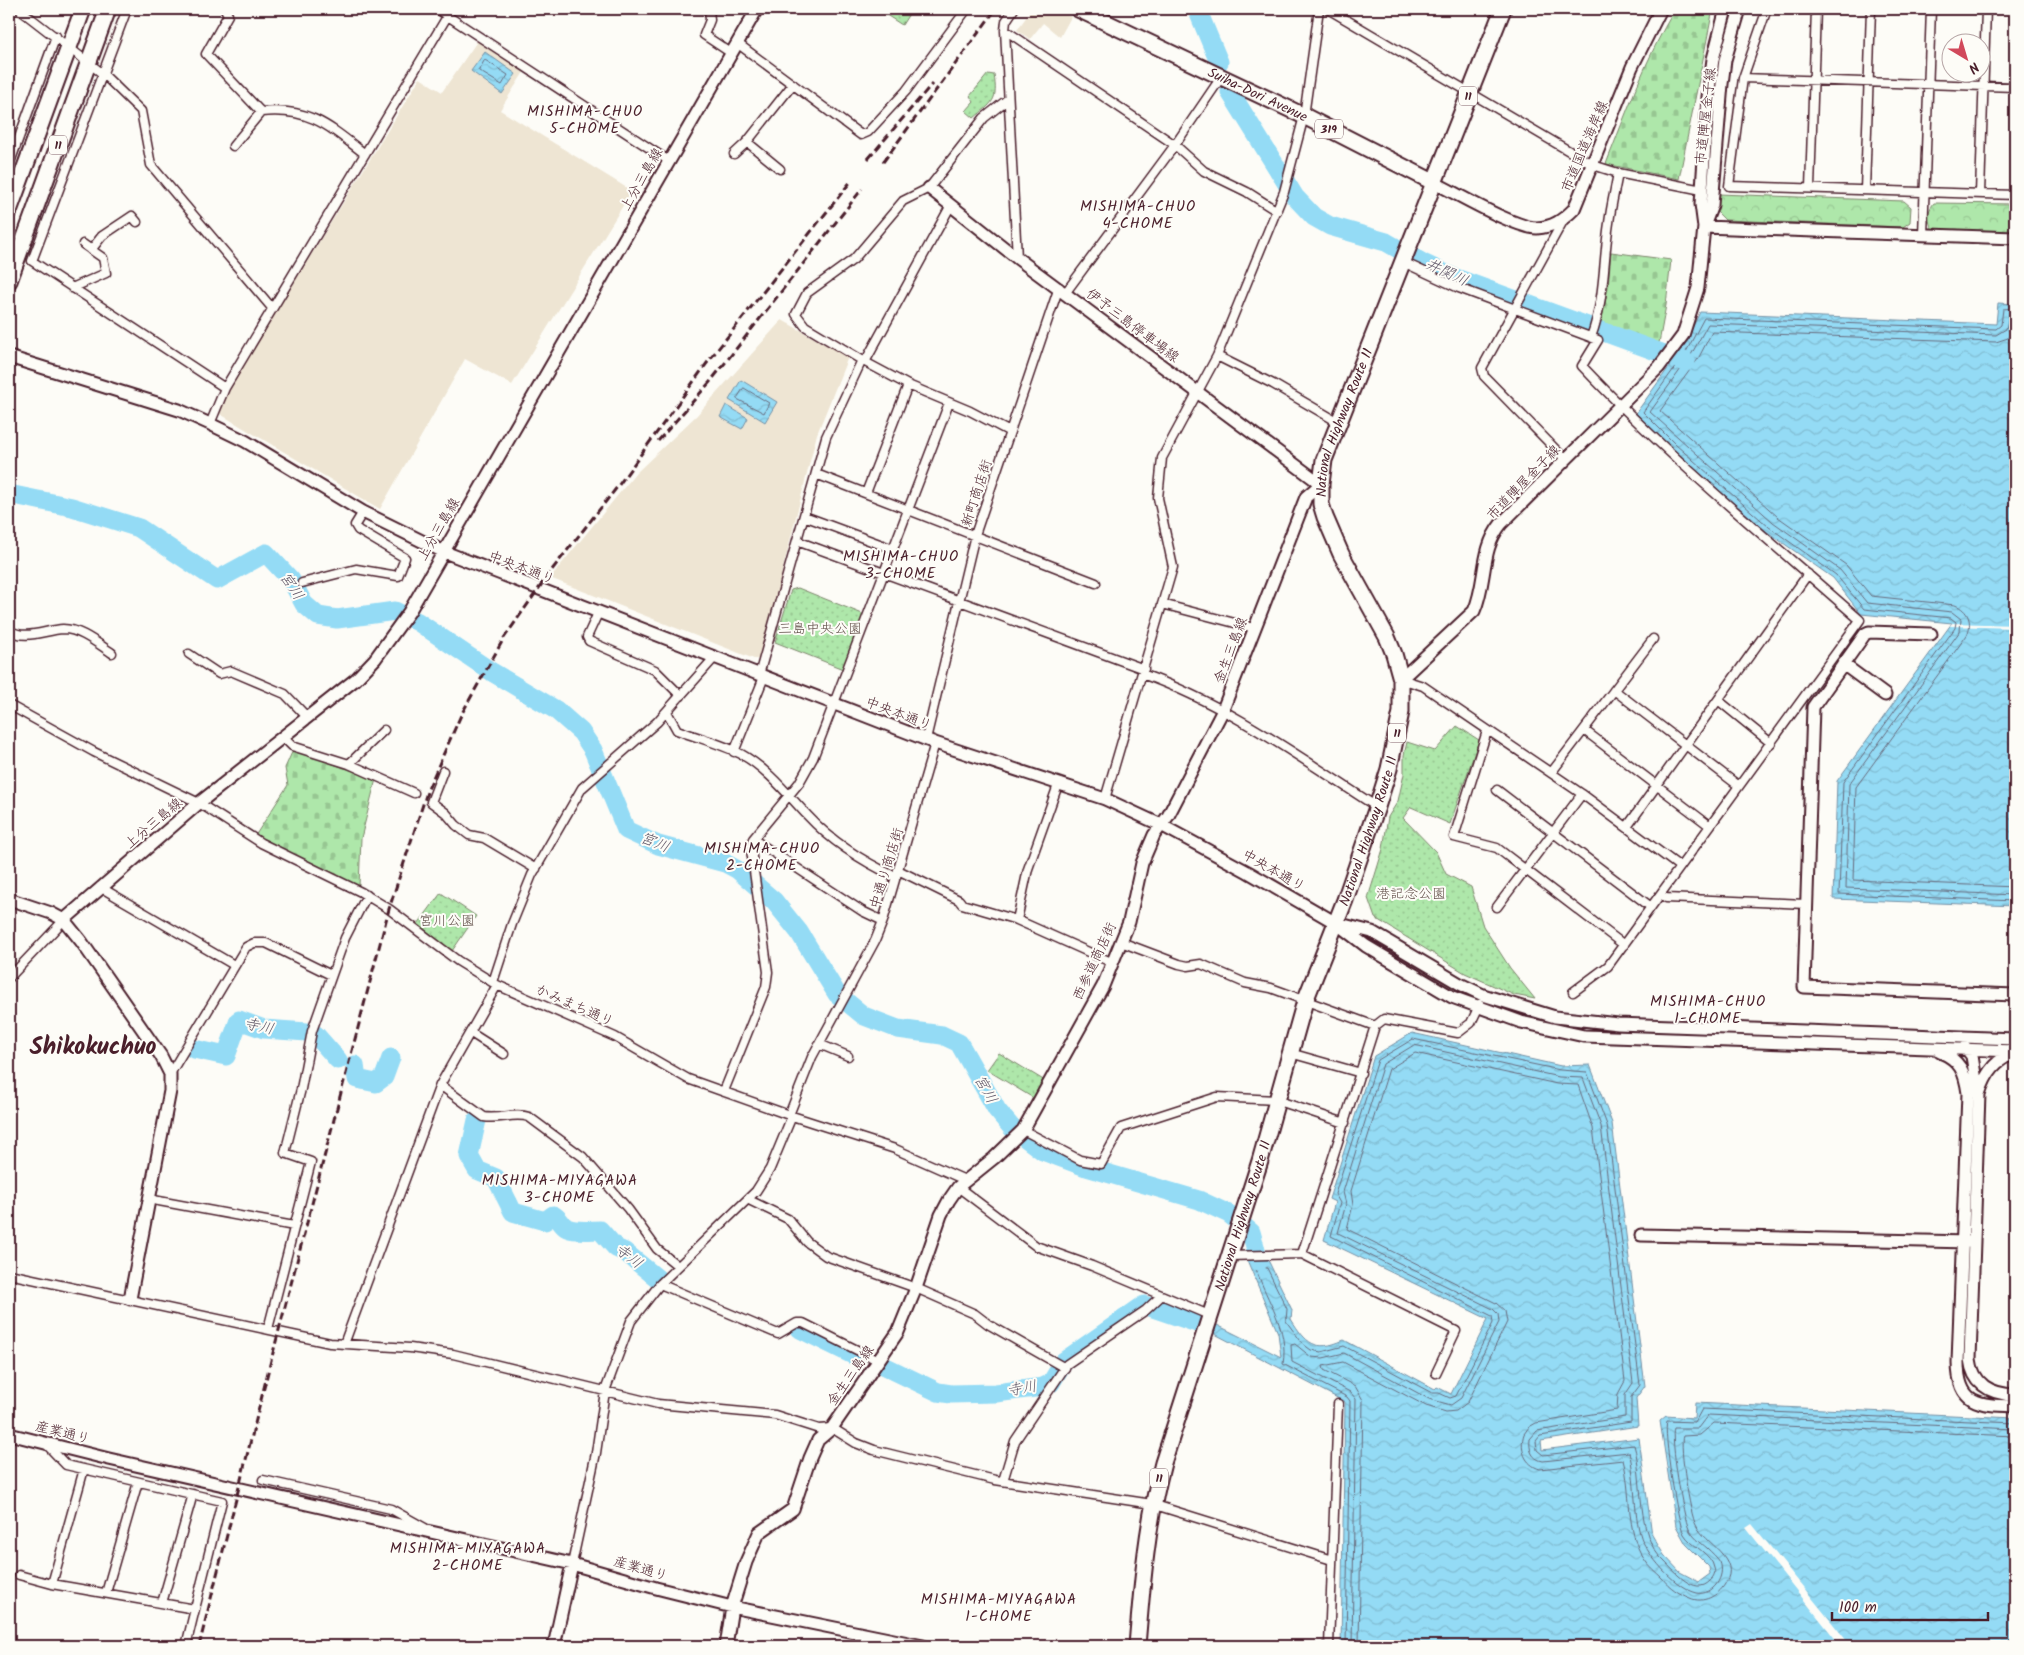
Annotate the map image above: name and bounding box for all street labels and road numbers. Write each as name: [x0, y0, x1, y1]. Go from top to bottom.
street label: Suiha-Dori Avenue: [1204, 62, 1312, 128]
street label: 市道陣屋金子線: [1690, 66, 1722, 166]
road number: 11: [1459, 86, 1477, 105]
street label: 市道国道海岸線: [1556, 97, 1614, 196]
road number: 319: [1315, 120, 1343, 138]
road number: 11: [49, 136, 67, 154]
street label: 上分三島線: [615, 144, 669, 215]
street label: 伊予三島停車場線: [1081, 283, 1184, 368]
street label: National Highway Route 11: [1311, 345, 1379, 497]
street label: 市道陣屋金子線: [1482, 440, 1566, 526]
street label: 新町商店街: [956, 457, 998, 530]
street label: 上分三島線: [412, 494, 466, 565]
street label: 中央本通り: [485, 545, 558, 591]
street label: 金生三島線: [1208, 614, 1254, 687]
street label: 中央本通り: [862, 691, 935, 737]
road number: 11: [1388, 724, 1406, 742]
street label: National Highway Route 11: [1334, 754, 1403, 910]
street label: 上分三島線: [120, 793, 188, 855]
street label: 中通り商店街: [864, 825, 910, 912]
street label: 中央本通り: [1238, 844, 1309, 898]
street label: 西参道商店街: [1067, 919, 1123, 1004]
street label: かみまち通り: [532, 979, 617, 1033]
street label: National Highway Route 11: [1209, 1138, 1277, 1294]
street label: 金生三島線: [822, 1341, 880, 1411]
street label: 産業通り: [33, 1416, 93, 1450]
road number: 11: [1150, 1469, 1168, 1488]
street label: 産業通り: [611, 1551, 671, 1587]

